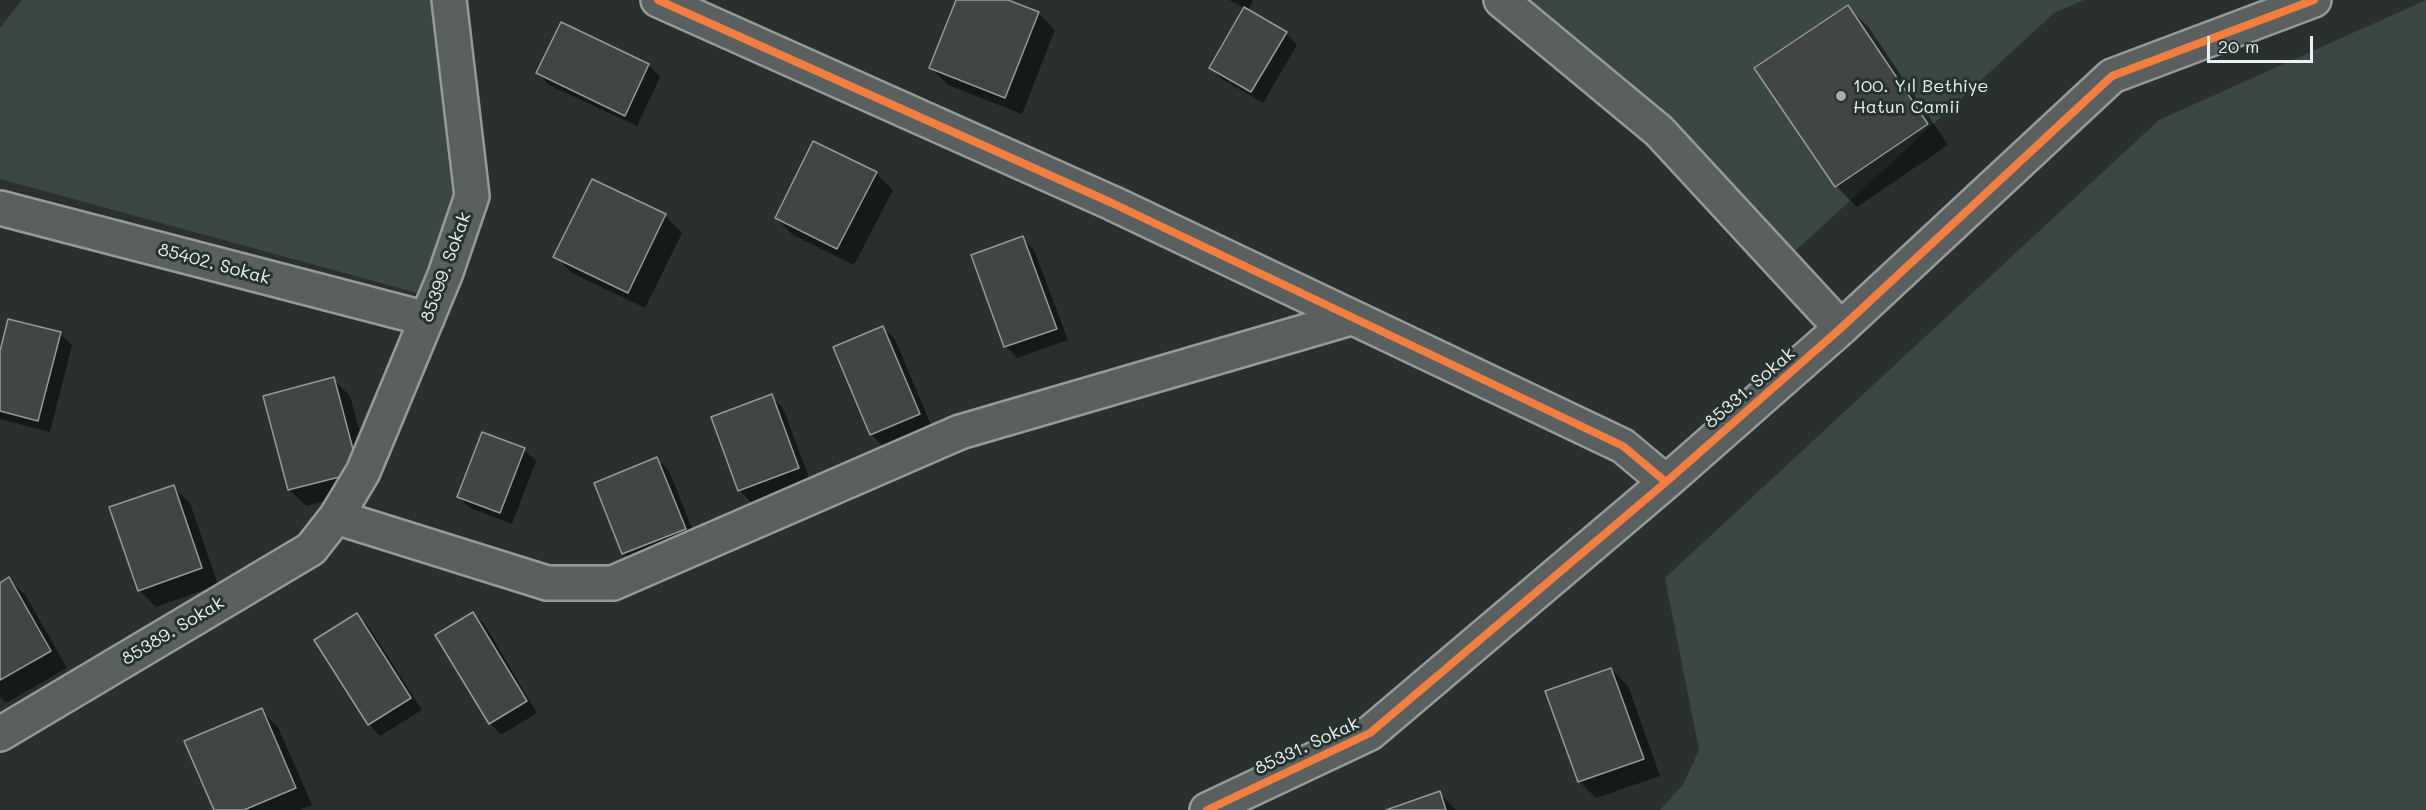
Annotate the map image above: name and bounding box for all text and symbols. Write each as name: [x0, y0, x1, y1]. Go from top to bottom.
scale bar: [2210, 24, 2316, 62]
text: 20 m: [2218, 34, 2259, 58]
place label: 100. Yıl Bethiye Hatun Camii: [1853, 75, 1989, 118]
marker: 100. Yıl Bethiye Hatun Camii: [1834, 89, 1848, 103]
street label: 85399. Sokak: [416, 209, 476, 325]
street label: 85402. Sokak: [156, 239, 272, 289]
street label: 85331. Sokak: [1700, 343, 1800, 433]
street label: 85389. Sokak: [118, 592, 228, 670]
street label: 85331. Sokak: [1251, 712, 1363, 780]

